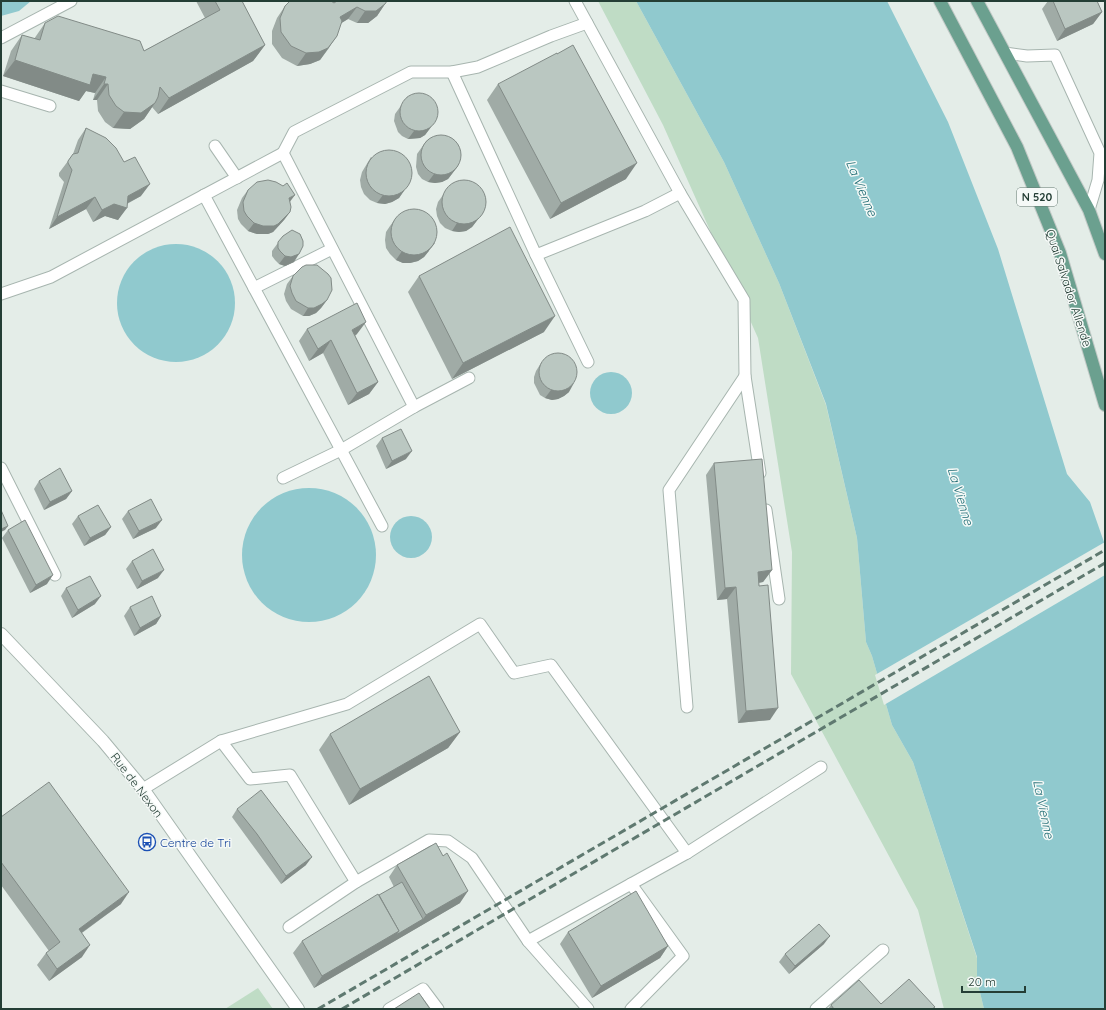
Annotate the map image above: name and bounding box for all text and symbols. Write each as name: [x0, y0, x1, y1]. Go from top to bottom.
water label: La Vienne: [843, 157, 881, 219]
road number: N 520: [1017, 188, 1057, 206]
street label: Quai Salvador Allende: [1043, 227, 1095, 349]
water label: La Vienne: [945, 465, 978, 527]
street label: Rue de Nexon: [108, 750, 166, 820]
water label: La Vienne: [1030, 778, 1058, 840]
bus stop icon: Centre de Tri: [137, 832, 157, 852]
place label: Centre de Tri: [160, 835, 231, 850]
scale bar: [962, 968, 1025, 994]
text: 20 m: [968, 974, 996, 989]

